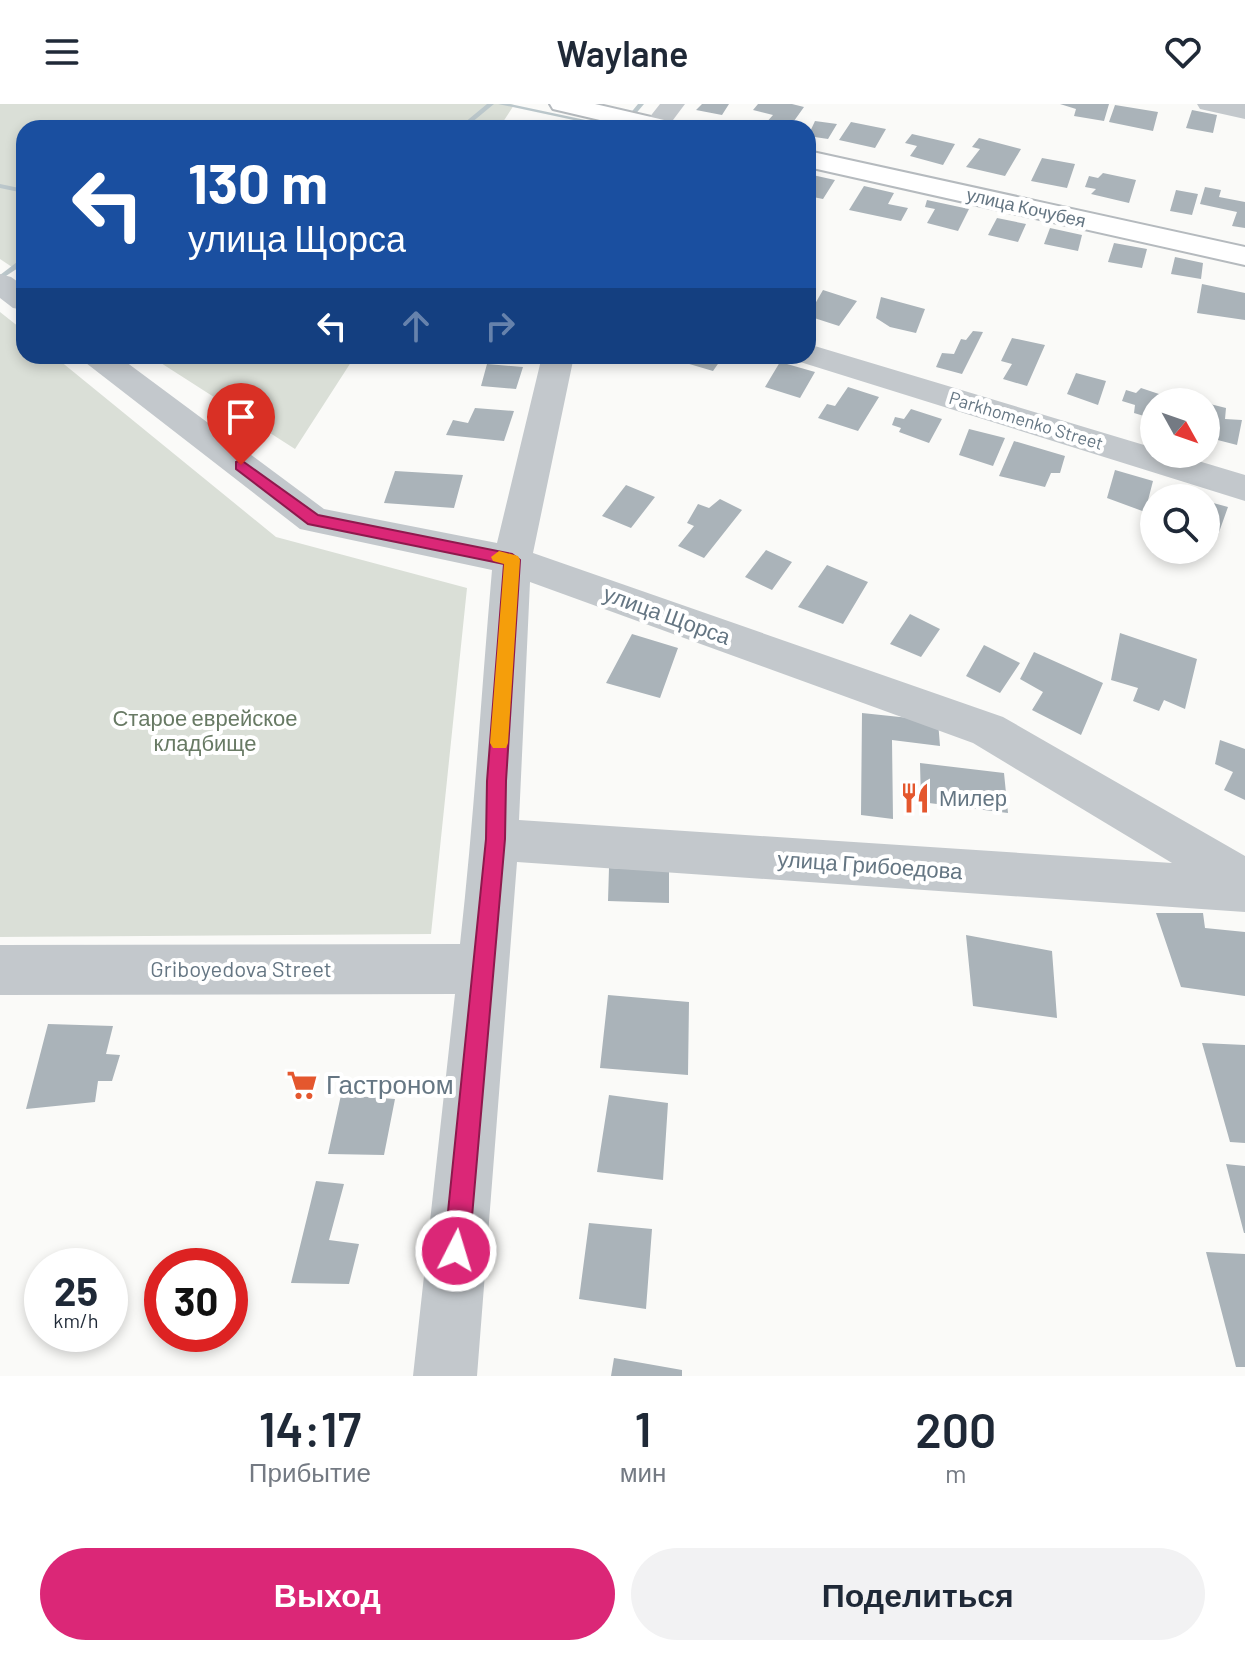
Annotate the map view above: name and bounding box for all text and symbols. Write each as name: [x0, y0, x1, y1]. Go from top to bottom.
icon: menu: [40, 30, 84, 74]
icon: heart: [1161, 30, 1205, 74]
text: Waylane: [557, 31, 688, 74]
text: 130 m: [188, 148, 328, 215]
icon: left: [56, 152, 160, 256]
street label: улица Кочубея: [964, 183, 1088, 231]
text: улица Щорса: [188, 216, 406, 259]
icon: left: [310, 304, 354, 348]
icon: ahead: [394, 304, 438, 348]
icon: right: [478, 304, 522, 348]
pin: [207, 383, 275, 465]
street label: Parkhomenko Street: [947, 386, 1106, 454]
north arrow: [1140, 388, 1220, 468]
map controls: [1140, 388, 1220, 564]
icon: arrive: [219, 395, 263, 439]
button: search: [1140, 484, 1220, 564]
street label: улица Щорса: [600, 579, 735, 650]
park label: Старое еврейское кладбище: [112, 704, 298, 756]
restaurant icon: Милер: [898, 781, 932, 815]
place label: Милер: [939, 784, 1007, 811]
street label: улица Грибоедова: [777, 845, 964, 884]
street label: Griboyedova Street: [150, 955, 332, 981]
supermarket icon: Гастроном: [285, 1068, 319, 1102]
place label: Гастроном: [326, 1068, 454, 1099]
position arrow: [414, 1209, 498, 1293]
speed limit sign: 30: [144, 1248, 248, 1352]
text: 25: [54, 1266, 98, 1314]
text: km/h: [53, 1308, 99, 1332]
text: 14:17: [259, 1399, 361, 1457]
text: 1: [635, 1399, 652, 1457]
text: 200: [915, 1400, 996, 1458]
text: Прибытие: [249, 1456, 371, 1487]
text: мин: [620, 1456, 666, 1487]
text: m: [945, 1457, 966, 1488]
button: Выход: [40, 1548, 615, 1640]
button: Поделиться: [631, 1548, 1205, 1640]

